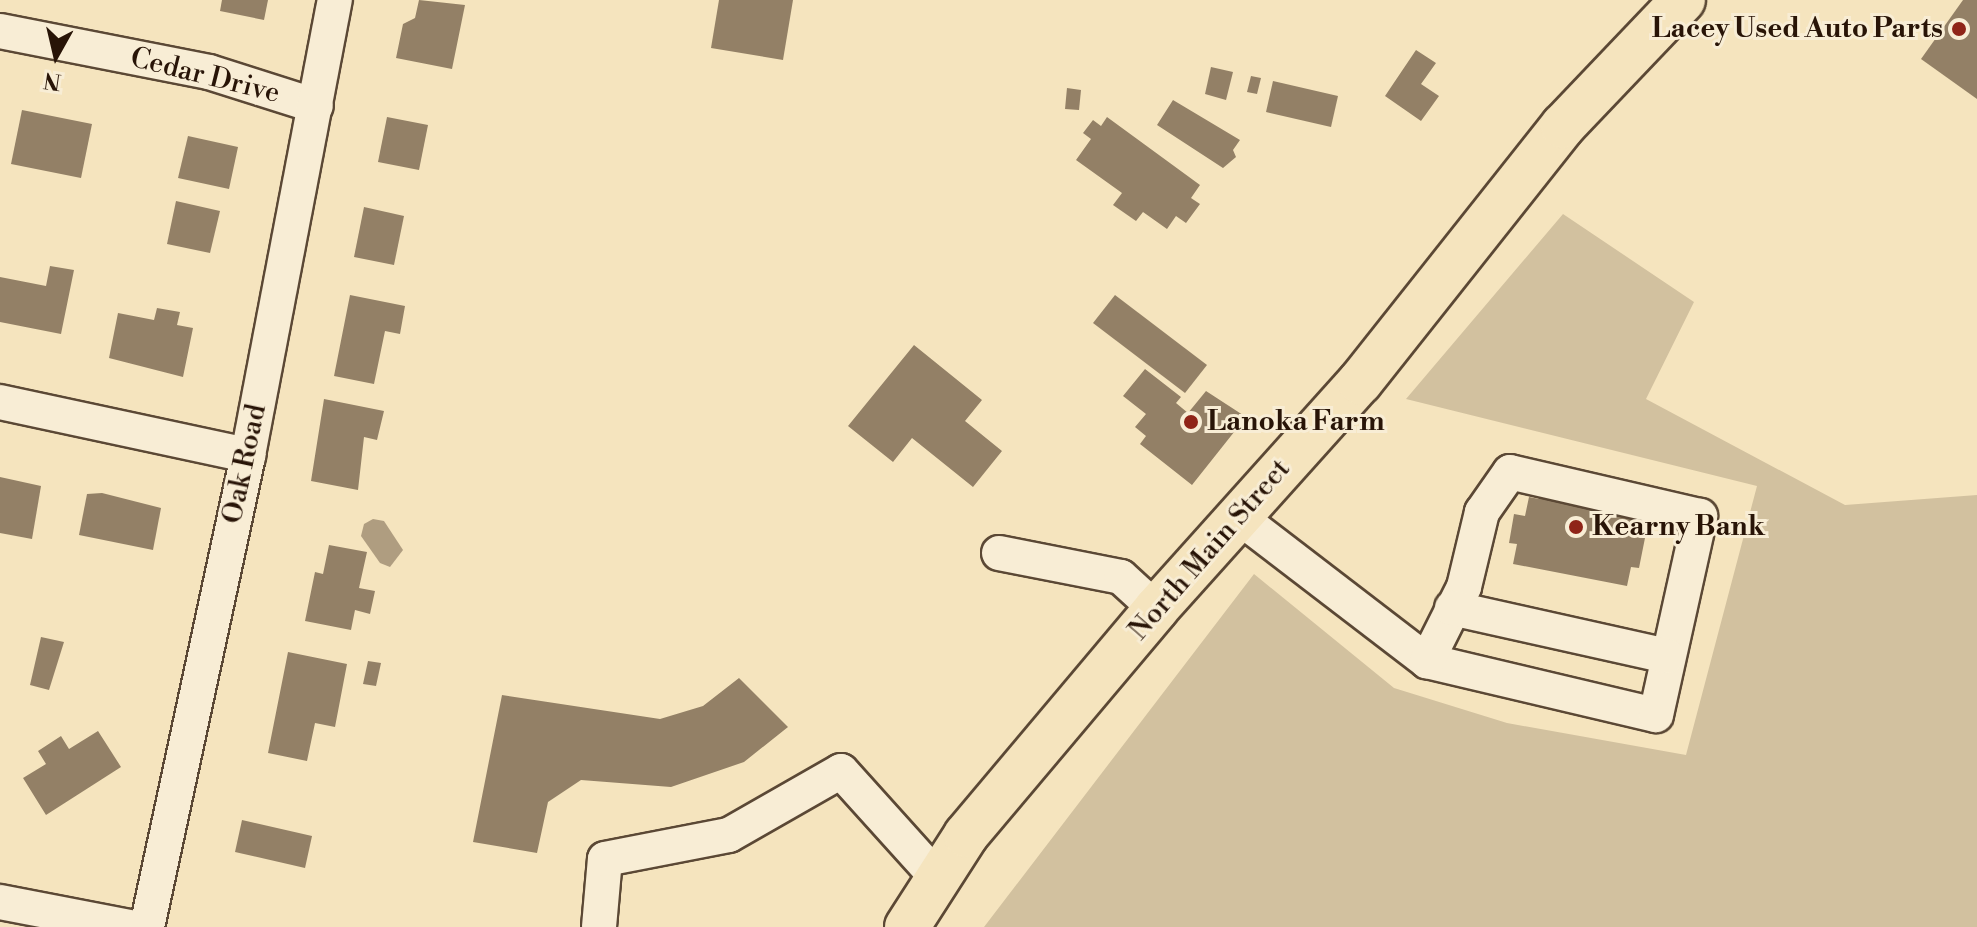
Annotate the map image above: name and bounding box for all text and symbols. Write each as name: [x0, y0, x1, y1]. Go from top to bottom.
place label: Lacey Used Auto Parts: [1651, 12, 1943, 46]
north arrow: [16, 16, 96, 96]
marker: Lacey Used Auto Parts: [1950, 20, 1968, 38]
street label: Cedar Drive: [127, 41, 283, 111]
text: N: [42, 66, 63, 95]
street label: Oak Road: [216, 401, 274, 527]
place label: Lanoka Farm: [1207, 405, 1385, 439]
marker: Lanoka Farm: [1182, 413, 1200, 431]
street label: North Main Street: [1122, 453, 1298, 647]
place label: Kearny Bank: [1592, 510, 1765, 544]
marker: Kearny Bank: [1567, 518, 1585, 536]

